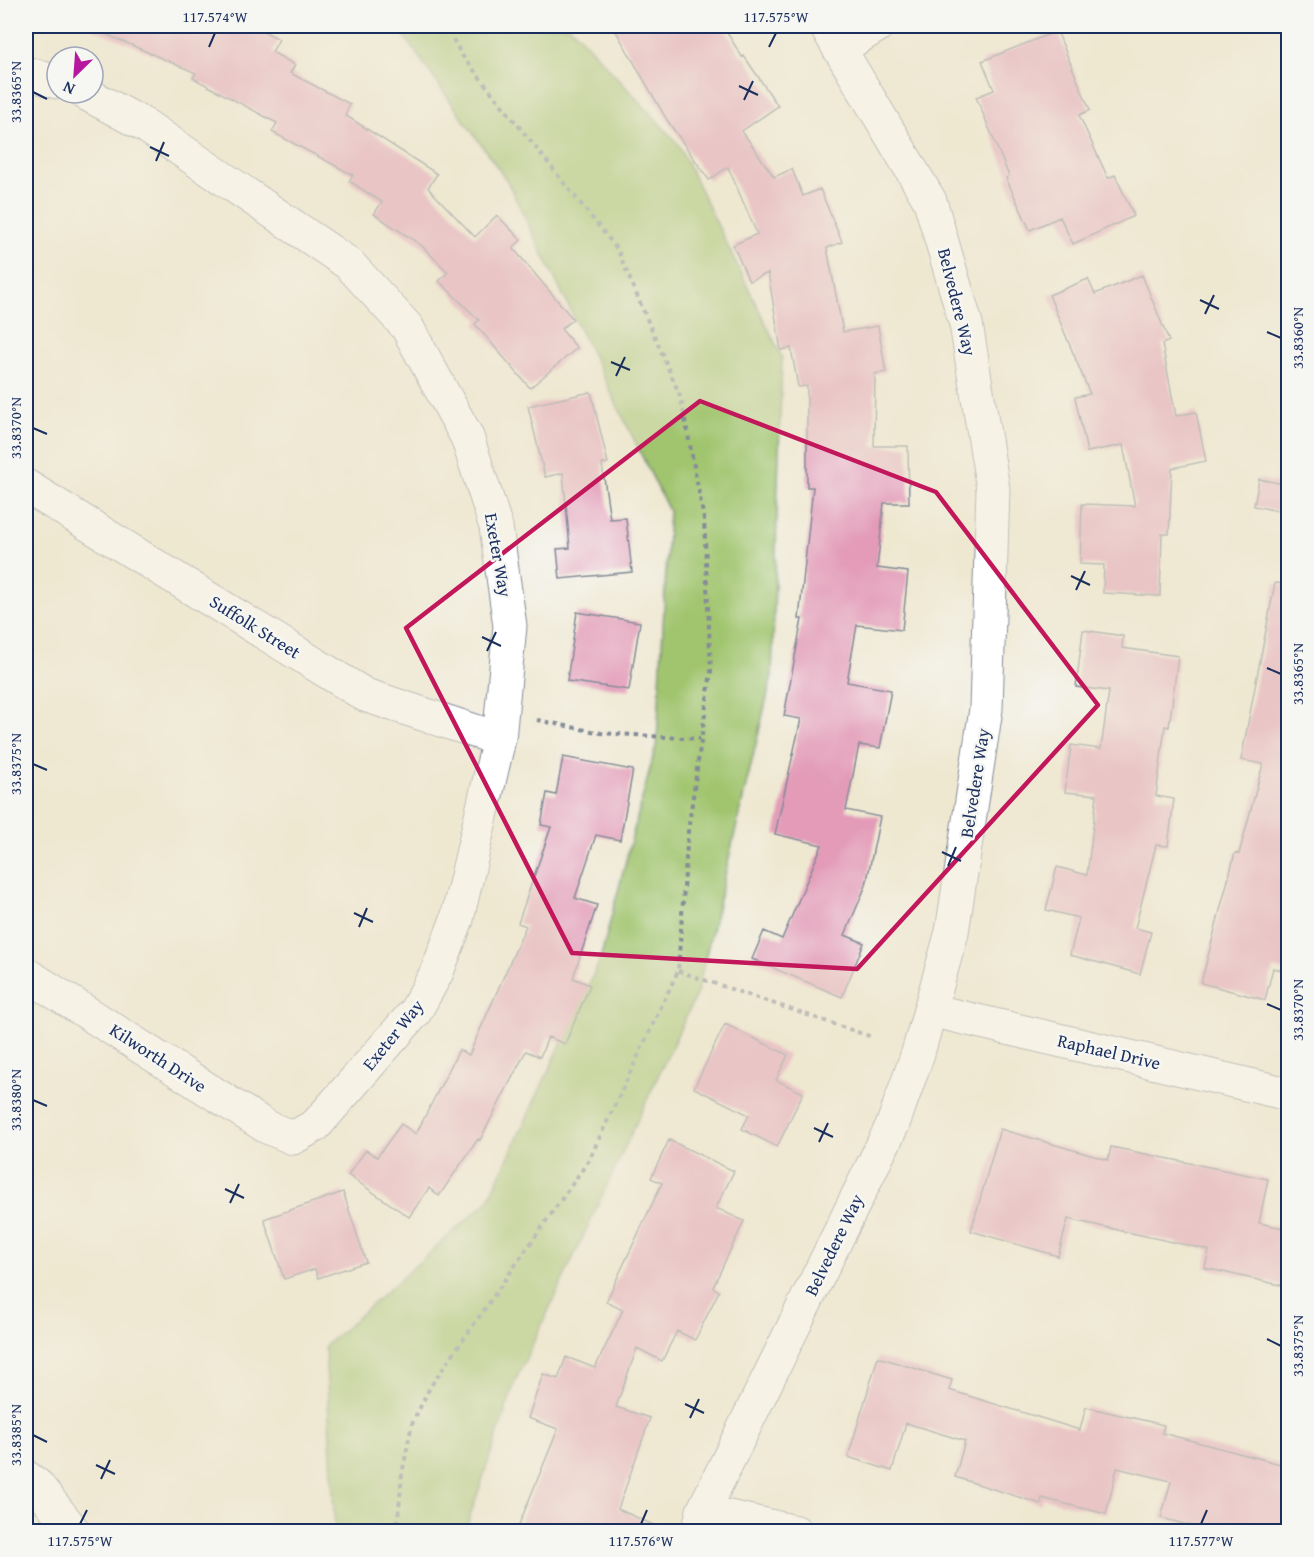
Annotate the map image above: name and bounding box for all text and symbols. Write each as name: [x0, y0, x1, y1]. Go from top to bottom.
text: 117.574°W: [182, 6, 248, 27]
text: 117.575°W: [743, 6, 809, 27]
north arrow: [45, 45, 105, 105]
text: 33.8365°N: [5, 61, 26, 123]
text: N: [58, 75, 79, 102]
street label: Belvedere Way: [931, 245, 984, 359]
text: 33.8360°N: [1287, 307, 1308, 369]
text: 33.8370°N: [5, 397, 26, 459]
street label: Exeter Way: [478, 511, 519, 599]
street label: Suffolk Street: [204, 588, 307, 666]
text: 33.8365°N: [1287, 643, 1308, 705]
street label: Belvedere Way: [953, 726, 996, 840]
text: 33.8375°N: [5, 733, 26, 795]
text: 33.8370°N: [1287, 979, 1308, 1041]
street label: Exeter Way: [355, 993, 430, 1076]
street label: Kilworth Drive: [105, 1016, 212, 1099]
street label: Raphael Drive: [1055, 1027, 1163, 1076]
text: 33.8380°N: [5, 1069, 26, 1131]
street label: Belvedere Way: [797, 1189, 870, 1300]
text: 33.8375°N: [1287, 1315, 1308, 1377]
text: 33.8385°N: [5, 1404, 26, 1466]
text: 117.575°W: [47, 1530, 113, 1551]
text: 117.576°W: [608, 1530, 674, 1551]
text: 117.577°W: [1168, 1530, 1234, 1551]

